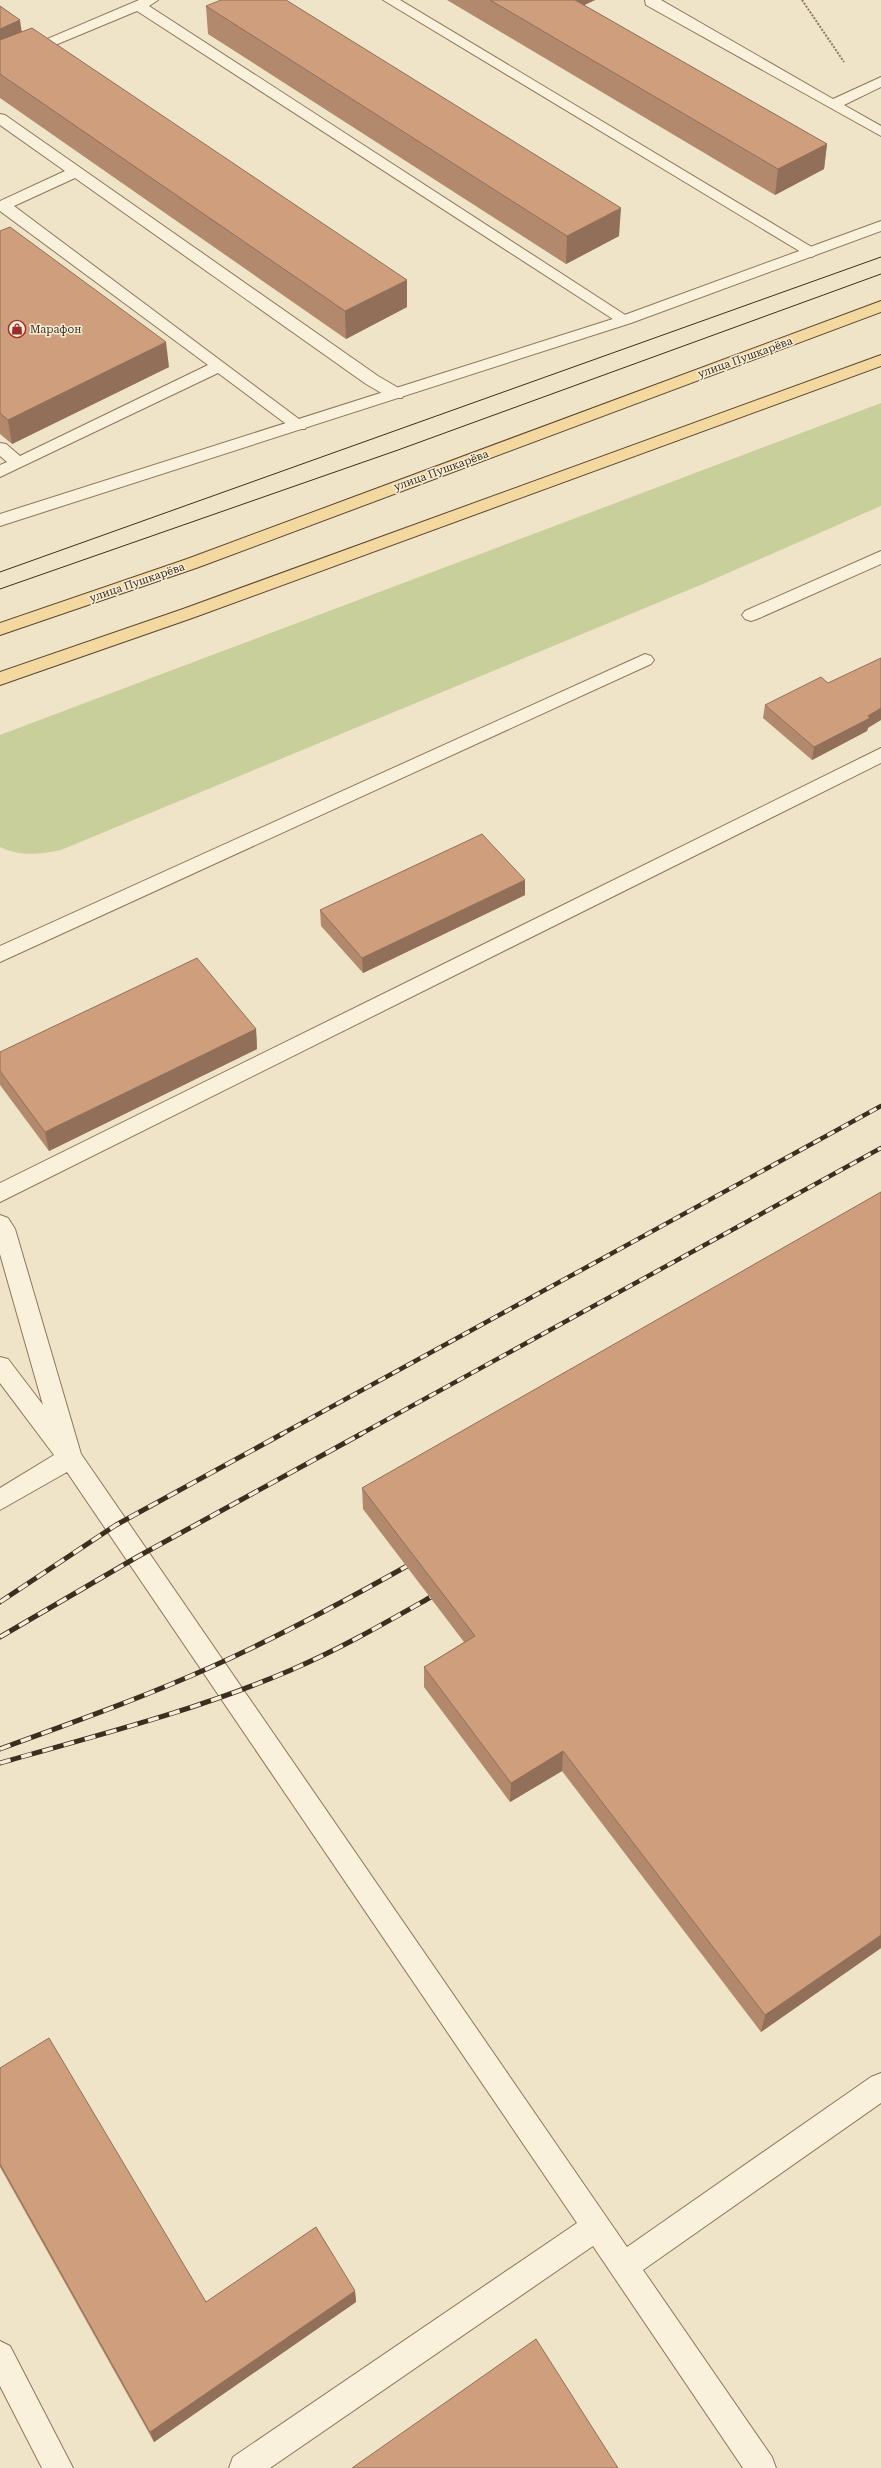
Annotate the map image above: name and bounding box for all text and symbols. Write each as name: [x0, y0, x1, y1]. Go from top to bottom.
shop icon: Марафон: [7, 319, 27, 339]
place label: Марафон: [30, 323, 81, 336]
street label: улица Пушкарёва: [696, 334, 794, 381]
street label: улица Пушкарёва: [392, 447, 490, 494]
street label: улица Пушкарёва: [88, 560, 186, 605]

